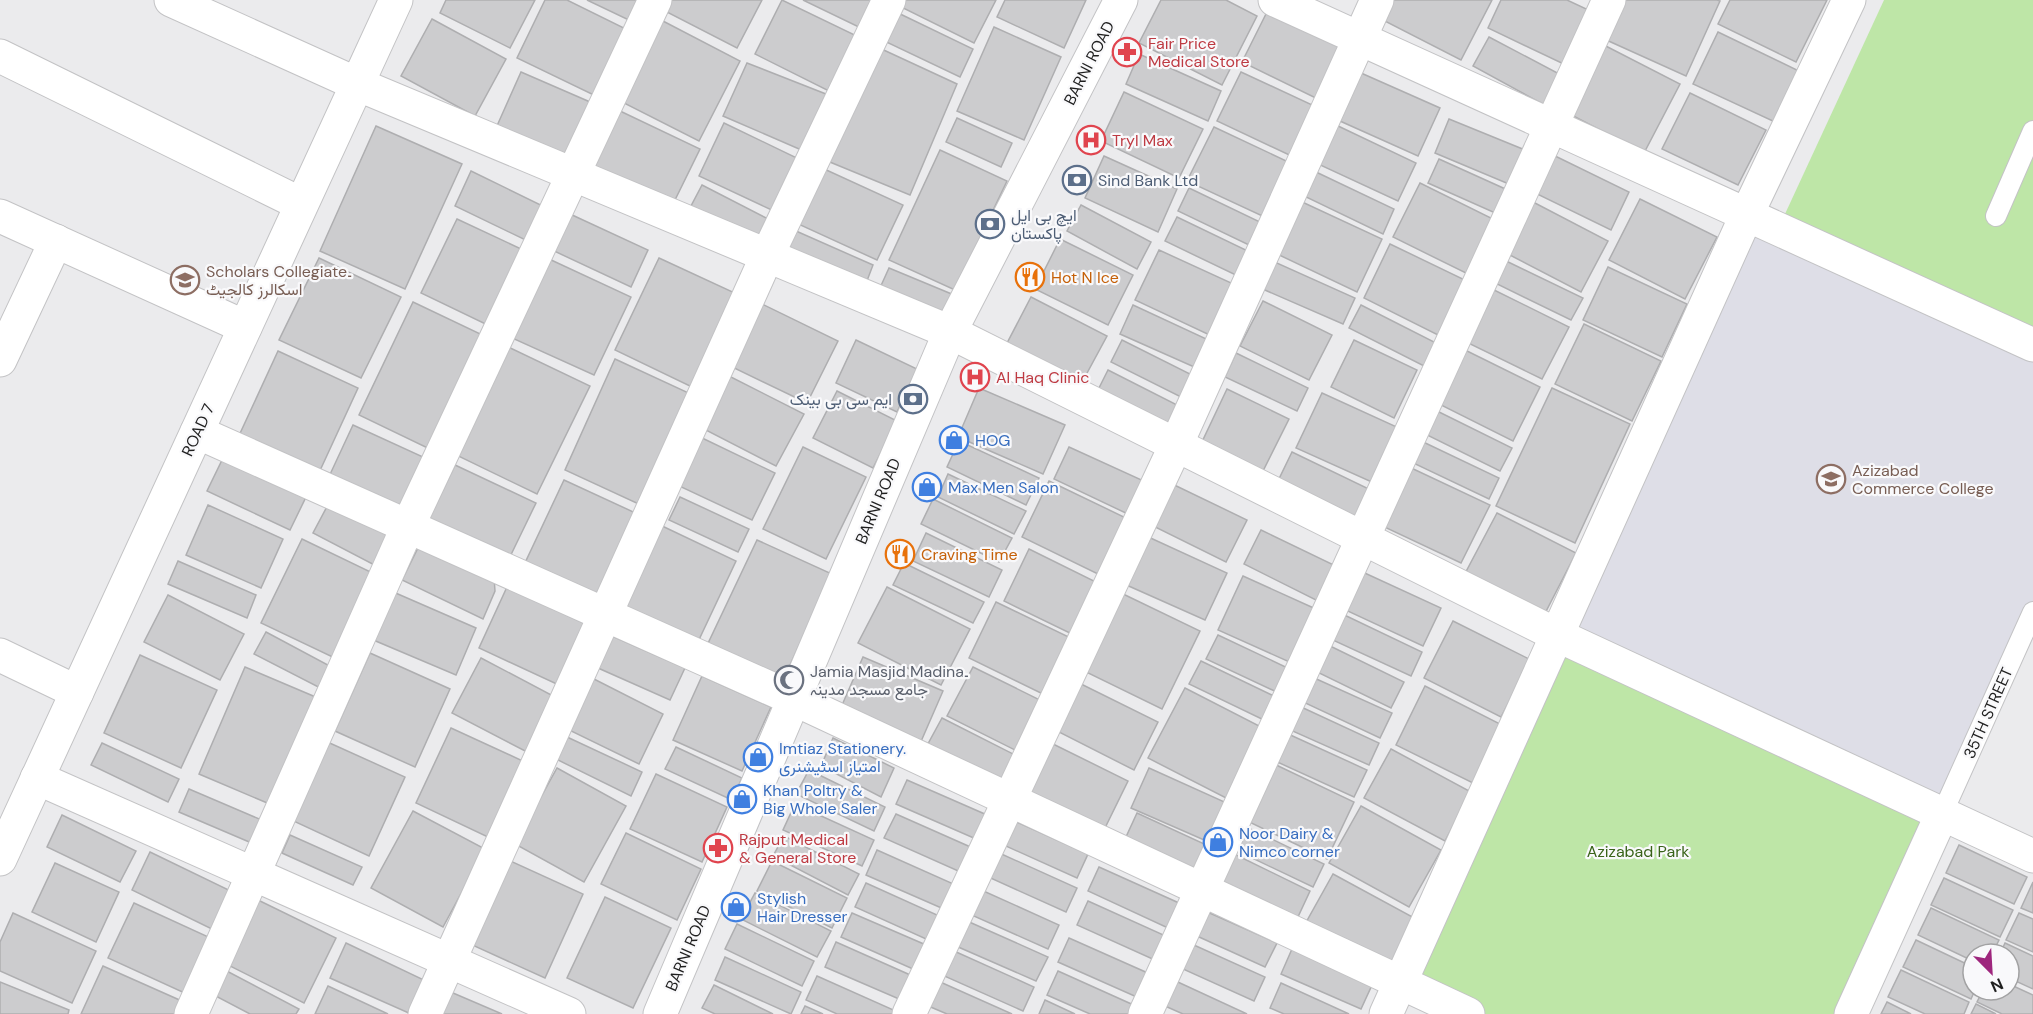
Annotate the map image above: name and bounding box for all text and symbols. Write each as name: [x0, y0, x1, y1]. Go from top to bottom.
street label: BARNI ROAD: [1059, 18, 1119, 108]
place label: Fair Price Medical Store: [1148, 33, 1250, 72]
pharmacy icon: Fair Price Medical Store: [1111, 36, 1143, 68]
hospital icon: Tryl Max: [1075, 124, 1107, 156]
place label: Tryl Max: [1112, 130, 1173, 151]
bank icon: Sind Bank Ltd: [1061, 164, 1093, 196]
place label: Sind Bank Ltd: [1098, 170, 1198, 191]
place label: ایچ بی ایل پاکستان: [1011, 205, 1077, 245]
bank icon: ایچ بی ایل پاکستان: [974, 208, 1006, 240]
place label: Scholars Collegiate۔ اسکالرز کالجیٹ: [206, 261, 352, 300]
restaurant icon: Hot N Ice: [1014, 261, 1046, 293]
school or university icon: Scholars Collegiate۔ اسکالرز کالجیٹ: [169, 264, 201, 296]
place label: Hot N Ice: [1051, 267, 1119, 288]
hospital icon: Al Haq Clinic: [959, 361, 991, 393]
place label: Al Haq Clinic: [996, 367, 1089, 388]
bank icon: ایم سی بی بینک: [897, 383, 929, 415]
place label: ایم سی بی بینک: [790, 389, 892, 410]
street label: ROAD 7: [177, 400, 219, 460]
shop icon: HOG: [938, 424, 970, 456]
place label: HOG: [975, 430, 1010, 451]
street label: BARNI ROAD: [850, 455, 906, 547]
place label: Azizabad Commerce College: [1852, 460, 1994, 499]
school or university icon: Azizabad Commerce College: [1815, 463, 1847, 495]
shop icon: Max Men Salon: [911, 471, 943, 503]
place label: Max Men Salon: [948, 477, 1059, 498]
restaurant icon: Craving Time: [884, 538, 916, 570]
place label: Craving Time: [921, 544, 1018, 565]
place label: Jamia Masjid Madina۔ جامع مسجد مدینہ: [810, 661, 969, 701]
mosque icon: Jamia Masjid Madina۔ جامع مسجد مدینہ: [773, 664, 805, 696]
street label: 35TH STREET: [1959, 664, 2017, 762]
place label: Imtiaz Stationery. امتیاز اسٹیشنری: [779, 738, 906, 777]
shop icon: Imtiaz Stationery. امتیاز اسٹیشنری: [742, 741, 774, 773]
place label: Khan Poltry & Big Whole Saler: [763, 780, 877, 819]
shop icon: Khan Poltry & Big Whole Saler: [726, 783, 758, 815]
place label: Noor Dairy & Nimco corner: [1239, 823, 1340, 862]
shop icon: Noor Dairy & Nimco corner: [1202, 826, 1234, 858]
place label: Rajput Medical & General Store: [739, 829, 856, 868]
pharmacy icon: Rajput Medical & General Store: [702, 832, 734, 864]
park label: Azizabad Park: [1587, 841, 1689, 862]
place label: Stylish Hair Dresser: [757, 888, 847, 927]
shop icon: Stylish Hair Dresser: [720, 891, 752, 923]
street label: BARNI ROAD: [660, 902, 716, 994]
north arrow: [1961, 942, 2021, 1002]
text: N: [1987, 973, 2006, 997]

